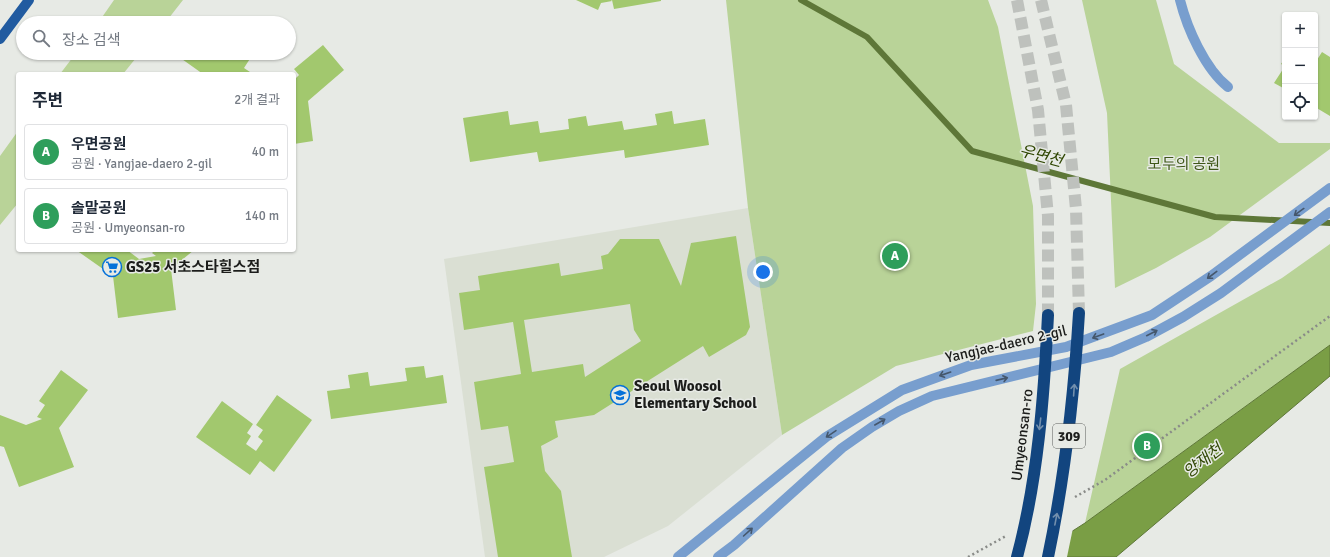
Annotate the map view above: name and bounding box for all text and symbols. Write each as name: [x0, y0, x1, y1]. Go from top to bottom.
map controls: [1282, 12, 1318, 120]
button: +: [1282, 12, 1318, 48]
search box: [16, 16, 296, 60]
icon: search: [30, 27, 52, 49]
text: 장소 검색: [62, 31, 121, 49]
button: −: [1282, 48, 1318, 84]
button: locate: [1282, 84, 1318, 120]
text: 주변: [32, 90, 63, 111]
text: 2개 결과: [234, 92, 280, 108]
text: 우면공원: [71, 135, 126, 153]
water label: 우면천: [1017, 141, 1067, 172]
text: A: [42, 144, 50, 160]
text: 40 m: [252, 144, 279, 160]
park label: 모두의 공원: [1148, 155, 1220, 173]
text: 공원 · Yangjae-daero 2-gil: [71, 156, 212, 172]
text: 솔말공원: [71, 199, 126, 217]
text: B: [42, 208, 50, 224]
text: 140 m: [245, 208, 279, 224]
one-way arrow: [1293, 208, 1304, 216]
text: 공원 · Umyeonsan-ro: [71, 220, 185, 236]
pin: A: [882, 241, 908, 271]
supermarket icon: GS25 서초스타힐스점: [101, 256, 123, 278]
place label: GS25 서초스타힐스점: [126, 258, 260, 276]
your location: [753, 262, 773, 282]
one-way arrow: [1207, 271, 1218, 279]
street label: Yangjae-daero 2-gil: [944, 321, 1068, 367]
one-way arrow: [1146, 329, 1158, 337]
one-way arrow: [1092, 333, 1105, 340]
one-way arrow: [940, 370, 952, 378]
one-way arrow: [995, 374, 1008, 382]
place label: Seoul Woosol Elementary School: [634, 377, 757, 412]
school or university icon: Seoul Woosol Elementary School: [609, 384, 631, 406]
one-way arrow: [1071, 384, 1078, 397]
street label: Umyeonsan-ro: [1007, 388, 1037, 482]
one-way arrow: [874, 417, 886, 425]
one-way arrow: [1036, 417, 1044, 430]
road number: 309: [1053, 424, 1085, 448]
one-way arrow: [825, 430, 836, 438]
pin: B: [1134, 431, 1160, 461]
water label: 양재천: [1179, 438, 1228, 482]
one-way arrow: [1052, 513, 1060, 526]
one-way arrow: [743, 528, 754, 537]

